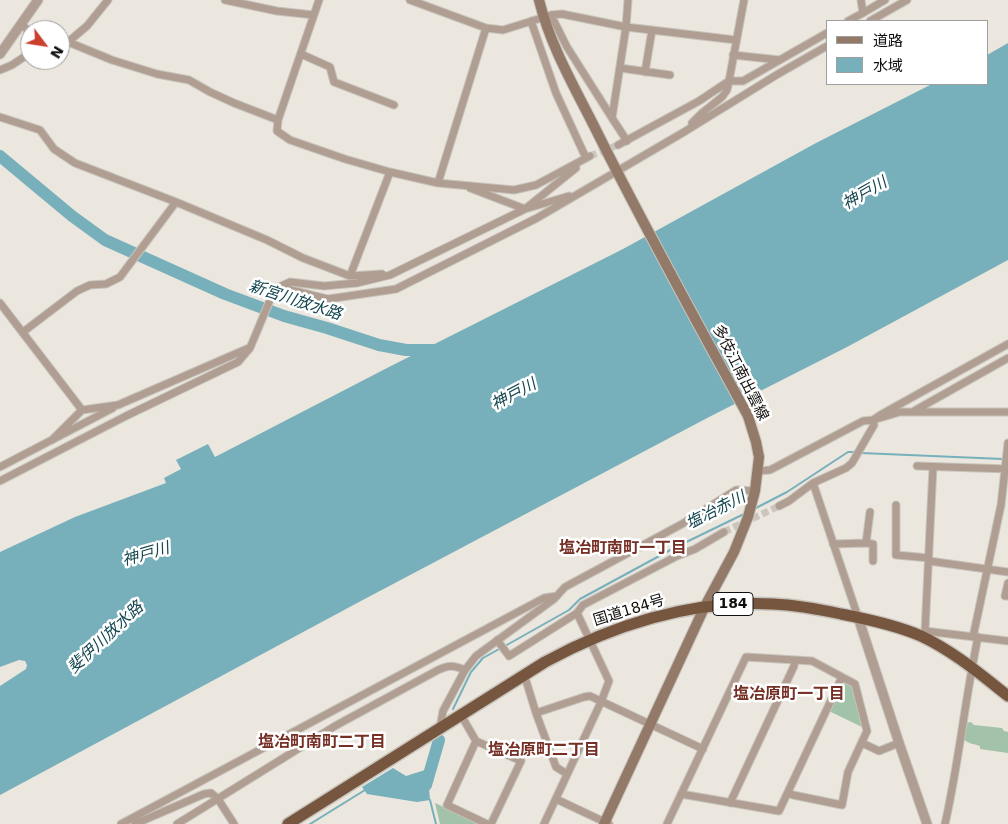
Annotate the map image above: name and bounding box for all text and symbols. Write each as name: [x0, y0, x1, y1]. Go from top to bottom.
north arrow: [20, 20, 70, 70]
legend: [826, 20, 988, 85]
text: 道路: [873, 32, 903, 50]
text: N: [47, 43, 67, 61]
text: 水域: [873, 57, 903, 75]
water label: 神戸川: [839, 174, 891, 214]
water label: 新宮川放水路: [246, 277, 344, 325]
street label: 多伎江南出雲線: [708, 322, 772, 424]
water label: 神戸川: [488, 375, 540, 415]
water label: 塩冶赤川: [683, 488, 749, 534]
water label: 神戸川: [120, 539, 172, 571]
district label: 塩冶町南町一丁目: [559, 539, 687, 559]
street label: 国道184号: [591, 592, 667, 630]
road number: 184: [713, 592, 753, 616]
water label: 斐伊川放水路: [64, 598, 148, 678]
district label: 塩冶原町一丁目: [733, 685, 845, 705]
district label: 塩冶町南町二丁目: [258, 733, 386, 753]
district label: 塩冶原町二丁目: [488, 741, 600, 761]

